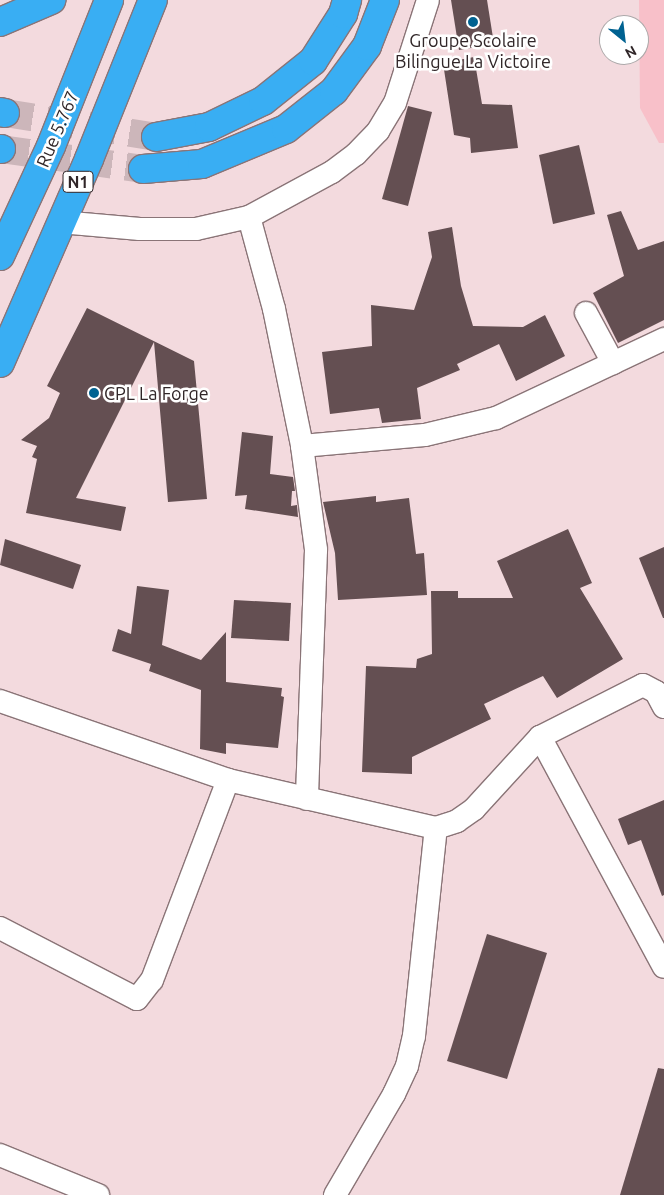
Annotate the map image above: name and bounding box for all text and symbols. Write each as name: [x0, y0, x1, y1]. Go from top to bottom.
north arrow: [599, 15, 649, 65]
marker: Groupe Scolaire Bilingue La Victoire: [467, 16, 479, 28]
place label: Groupe Scolaire Bilingue La Victoire: [395, 30, 551, 72]
text: N: [622, 43, 639, 62]
street label: Rue 5.767: [31, 88, 83, 170]
road number: N1: [62, 168, 94, 196]
place label: CPL La Forge: [104, 382, 209, 404]
marker: CPL La Forge: [88, 387, 100, 399]

